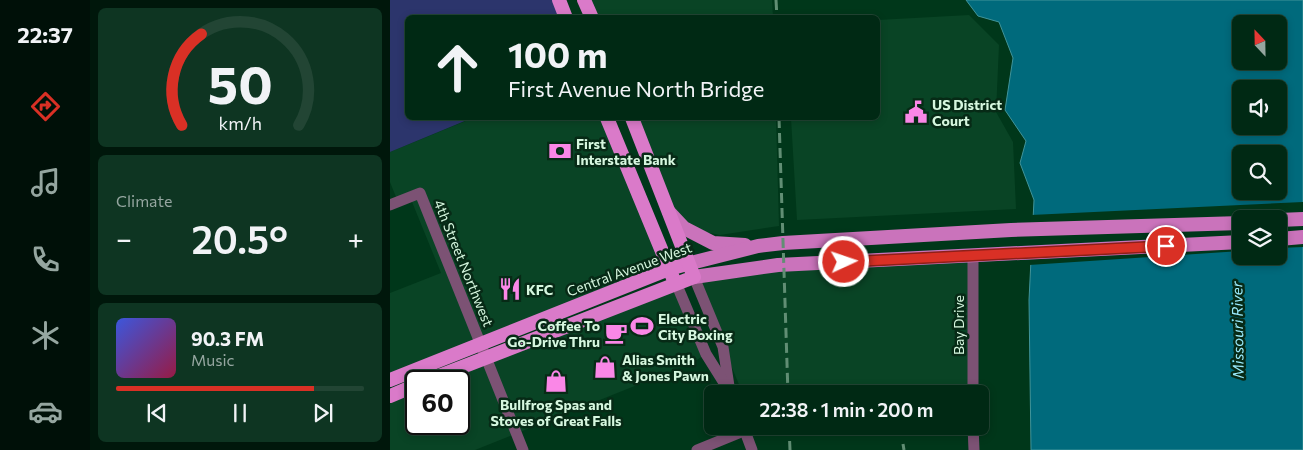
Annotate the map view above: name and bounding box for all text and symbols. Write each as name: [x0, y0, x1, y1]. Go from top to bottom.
north arrow: [1232, 15, 1288, 70]
map controls: [1232, 15, 1287, 265]
text: 22:37: [17, 21, 73, 48]
text: 100 m: [508, 32, 608, 75]
icon: ahead: [425, 35, 490, 100]
text: 50: [208, 51, 272, 115]
text: First Avenue North Bridge: [508, 75, 764, 102]
button: sound: [1232, 80, 1287, 135]
icon: directions: [28, 89, 63, 124]
place label: US District Court: [932, 96, 1002, 129]
public building icon: US District Court: [903, 99, 929, 125]
text: km/h: [218, 112, 262, 134]
place label: First Interstate Bank: [576, 135, 676, 168]
bank icon: First Interstate Bank: [547, 138, 573, 164]
button: search: [1232, 145, 1287, 200]
icon: music: [28, 165, 63, 200]
text: Climate: [116, 191, 172, 210]
street label: 4th Street Northwest: [431, 197, 497, 329]
button: layers: [1232, 210, 1287, 265]
text: 20.5°: [192, 215, 288, 262]
text: −: [116, 221, 132, 255]
text: +: [348, 221, 364, 255]
pin: [1145, 225, 1187, 267]
icon: arrive: [1152, 232, 1180, 260]
position arrow: [817, 235, 869, 287]
street label: Central Avenue West: [564, 238, 694, 300]
icon: phone: [28, 242, 63, 277]
restaurant icon: KFC: [497, 276, 523, 302]
water label: Missouri River: [1227, 280, 1247, 379]
place label: KFC: [526, 281, 553, 298]
street label: Bay Drive: [950, 295, 967, 355]
place label: Electric City Boxing: [658, 310, 733, 343]
sports icon: Electric City Boxing: [629, 313, 655, 339]
place label: Coffee To Go-Drive Thru: [507, 317, 600, 350]
icon: climate: [28, 318, 63, 353]
cafe icon: Coffee To Go-Drive Thru: [603, 320, 629, 346]
text: 90.3 FM: [191, 327, 264, 350]
text: Music: [191, 350, 235, 369]
place label: Alias Smith & Jones Pawn: [622, 351, 709, 384]
shop icon: Alias Smith & Jones Pawn: [592, 354, 618, 380]
shop icon: Bullfrog Spas and Stoves of Great Falls: [543, 368, 569, 394]
speed limit sign: 60: [405, 370, 470, 435]
icon: car: [28, 394, 63, 429]
place label: Bullfrog Spas and Stoves of Great Falls: [490, 396, 622, 429]
text: 22:38 · 1 min · 200 m: [760, 398, 933, 421]
icon: previous: [143, 399, 171, 427]
icon: pause: [226, 399, 254, 427]
icon: next: [309, 399, 337, 427]

